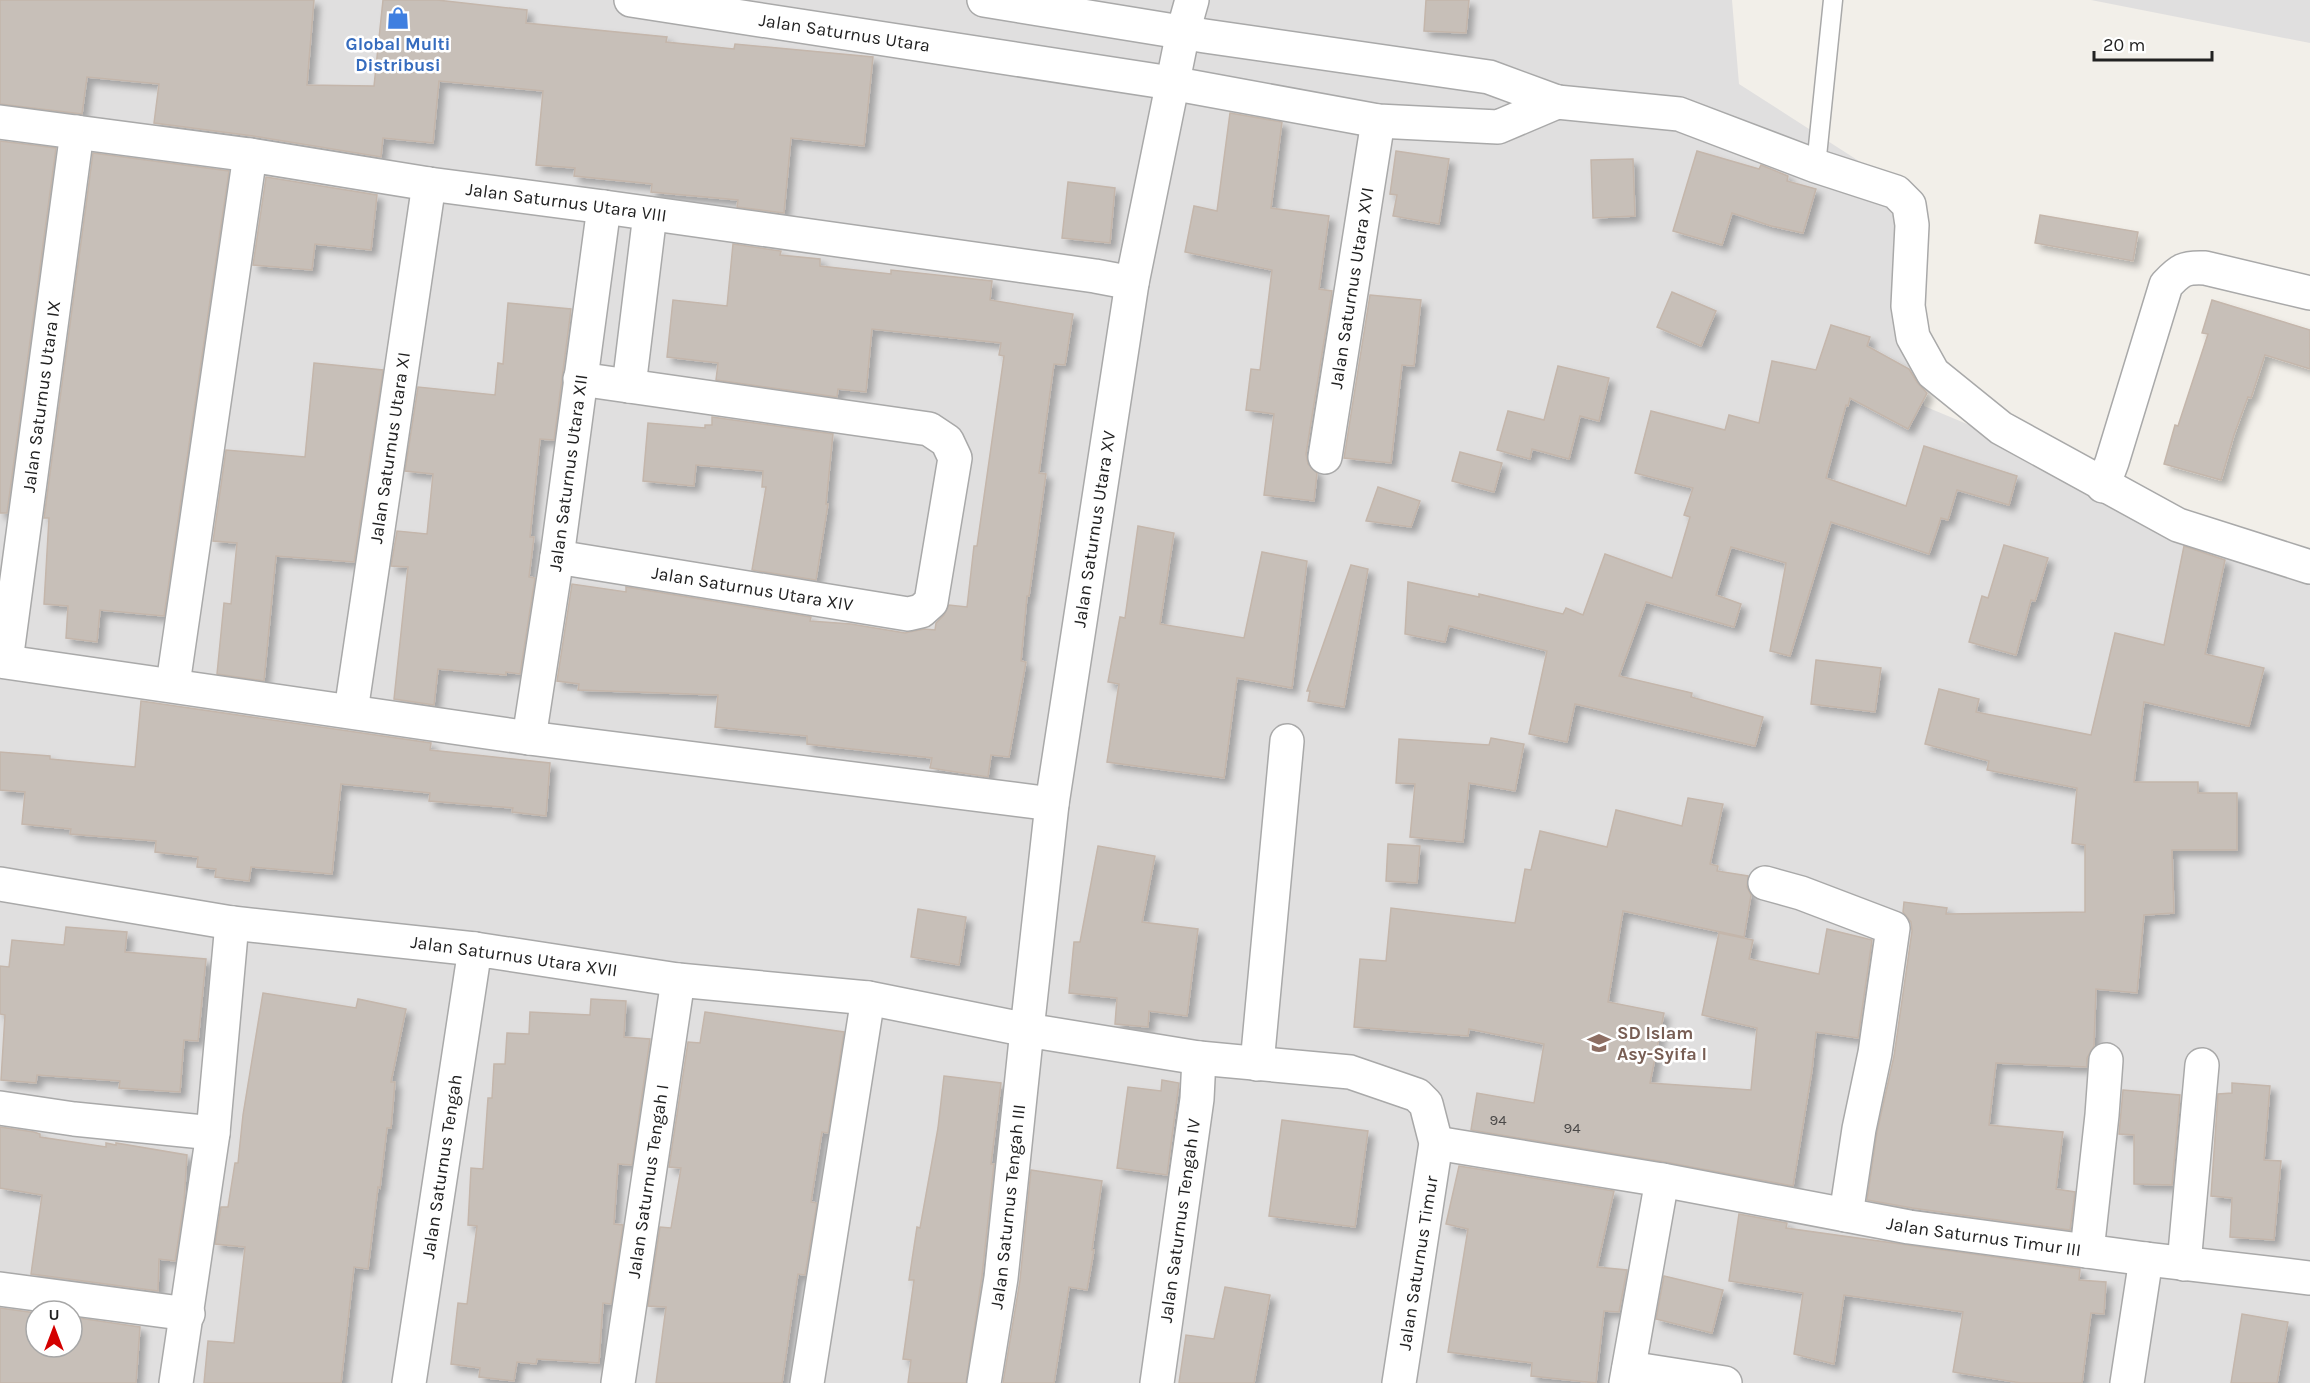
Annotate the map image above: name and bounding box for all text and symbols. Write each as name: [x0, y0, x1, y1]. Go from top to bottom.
shop icon: Global Multi Distribusi: [385, 5, 411, 31]
street label: Jalan Saturnus Utara: [757, 9, 932, 57]
scale bar: [2094, 24, 2212, 62]
place label: Global Multi Distribusi: [346, 33, 451, 76]
text: 20 m: [2103, 34, 2145, 56]
street label: Jalan Saturnus Utara VIII: [465, 178, 668, 227]
street label: Jalan Saturnus Utara XVI: [1325, 186, 1378, 390]
street label: Jalan Saturnus Utara IX: [18, 299, 65, 494]
street label: Jalan Saturnus Utara XI: [365, 350, 415, 545]
street label: Jalan Saturnus Utara XII: [544, 373, 592, 573]
street label: Jalan Saturnus Utara XV: [1068, 429, 1120, 629]
street label: Jalan Saturnus Utara XIV: [650, 562, 855, 616]
street label: Jalan Saturnus Utara XVII: [409, 931, 619, 981]
place label: SD Islam Asy-Syifa I: [1617, 1022, 1707, 1065]
school or university icon: SD Islam Asy-Syifa I: [1586, 1030, 1612, 1056]
street label: Jalan Saturnus Tengah: [417, 1073, 467, 1260]
street label: Jalan Saturnus Tengah I: [623, 1083, 673, 1280]
street label: Jalan Saturnus Tengah III: [985, 1103, 1030, 1311]
house number: 94: [1489, 1111, 1507, 1129]
street label: Jalan Saturnus Tengah IV: [1155, 1117, 1205, 1324]
house number: 94: [1563, 1119, 1581, 1137]
street label: Jalan Saturnus Timur: [1393, 1174, 1443, 1352]
street label: Jalan Saturnus Timur III: [1885, 1212, 2082, 1261]
north arrow: [24, 1299, 84, 1359]
text: U: [48, 1305, 60, 1324]

